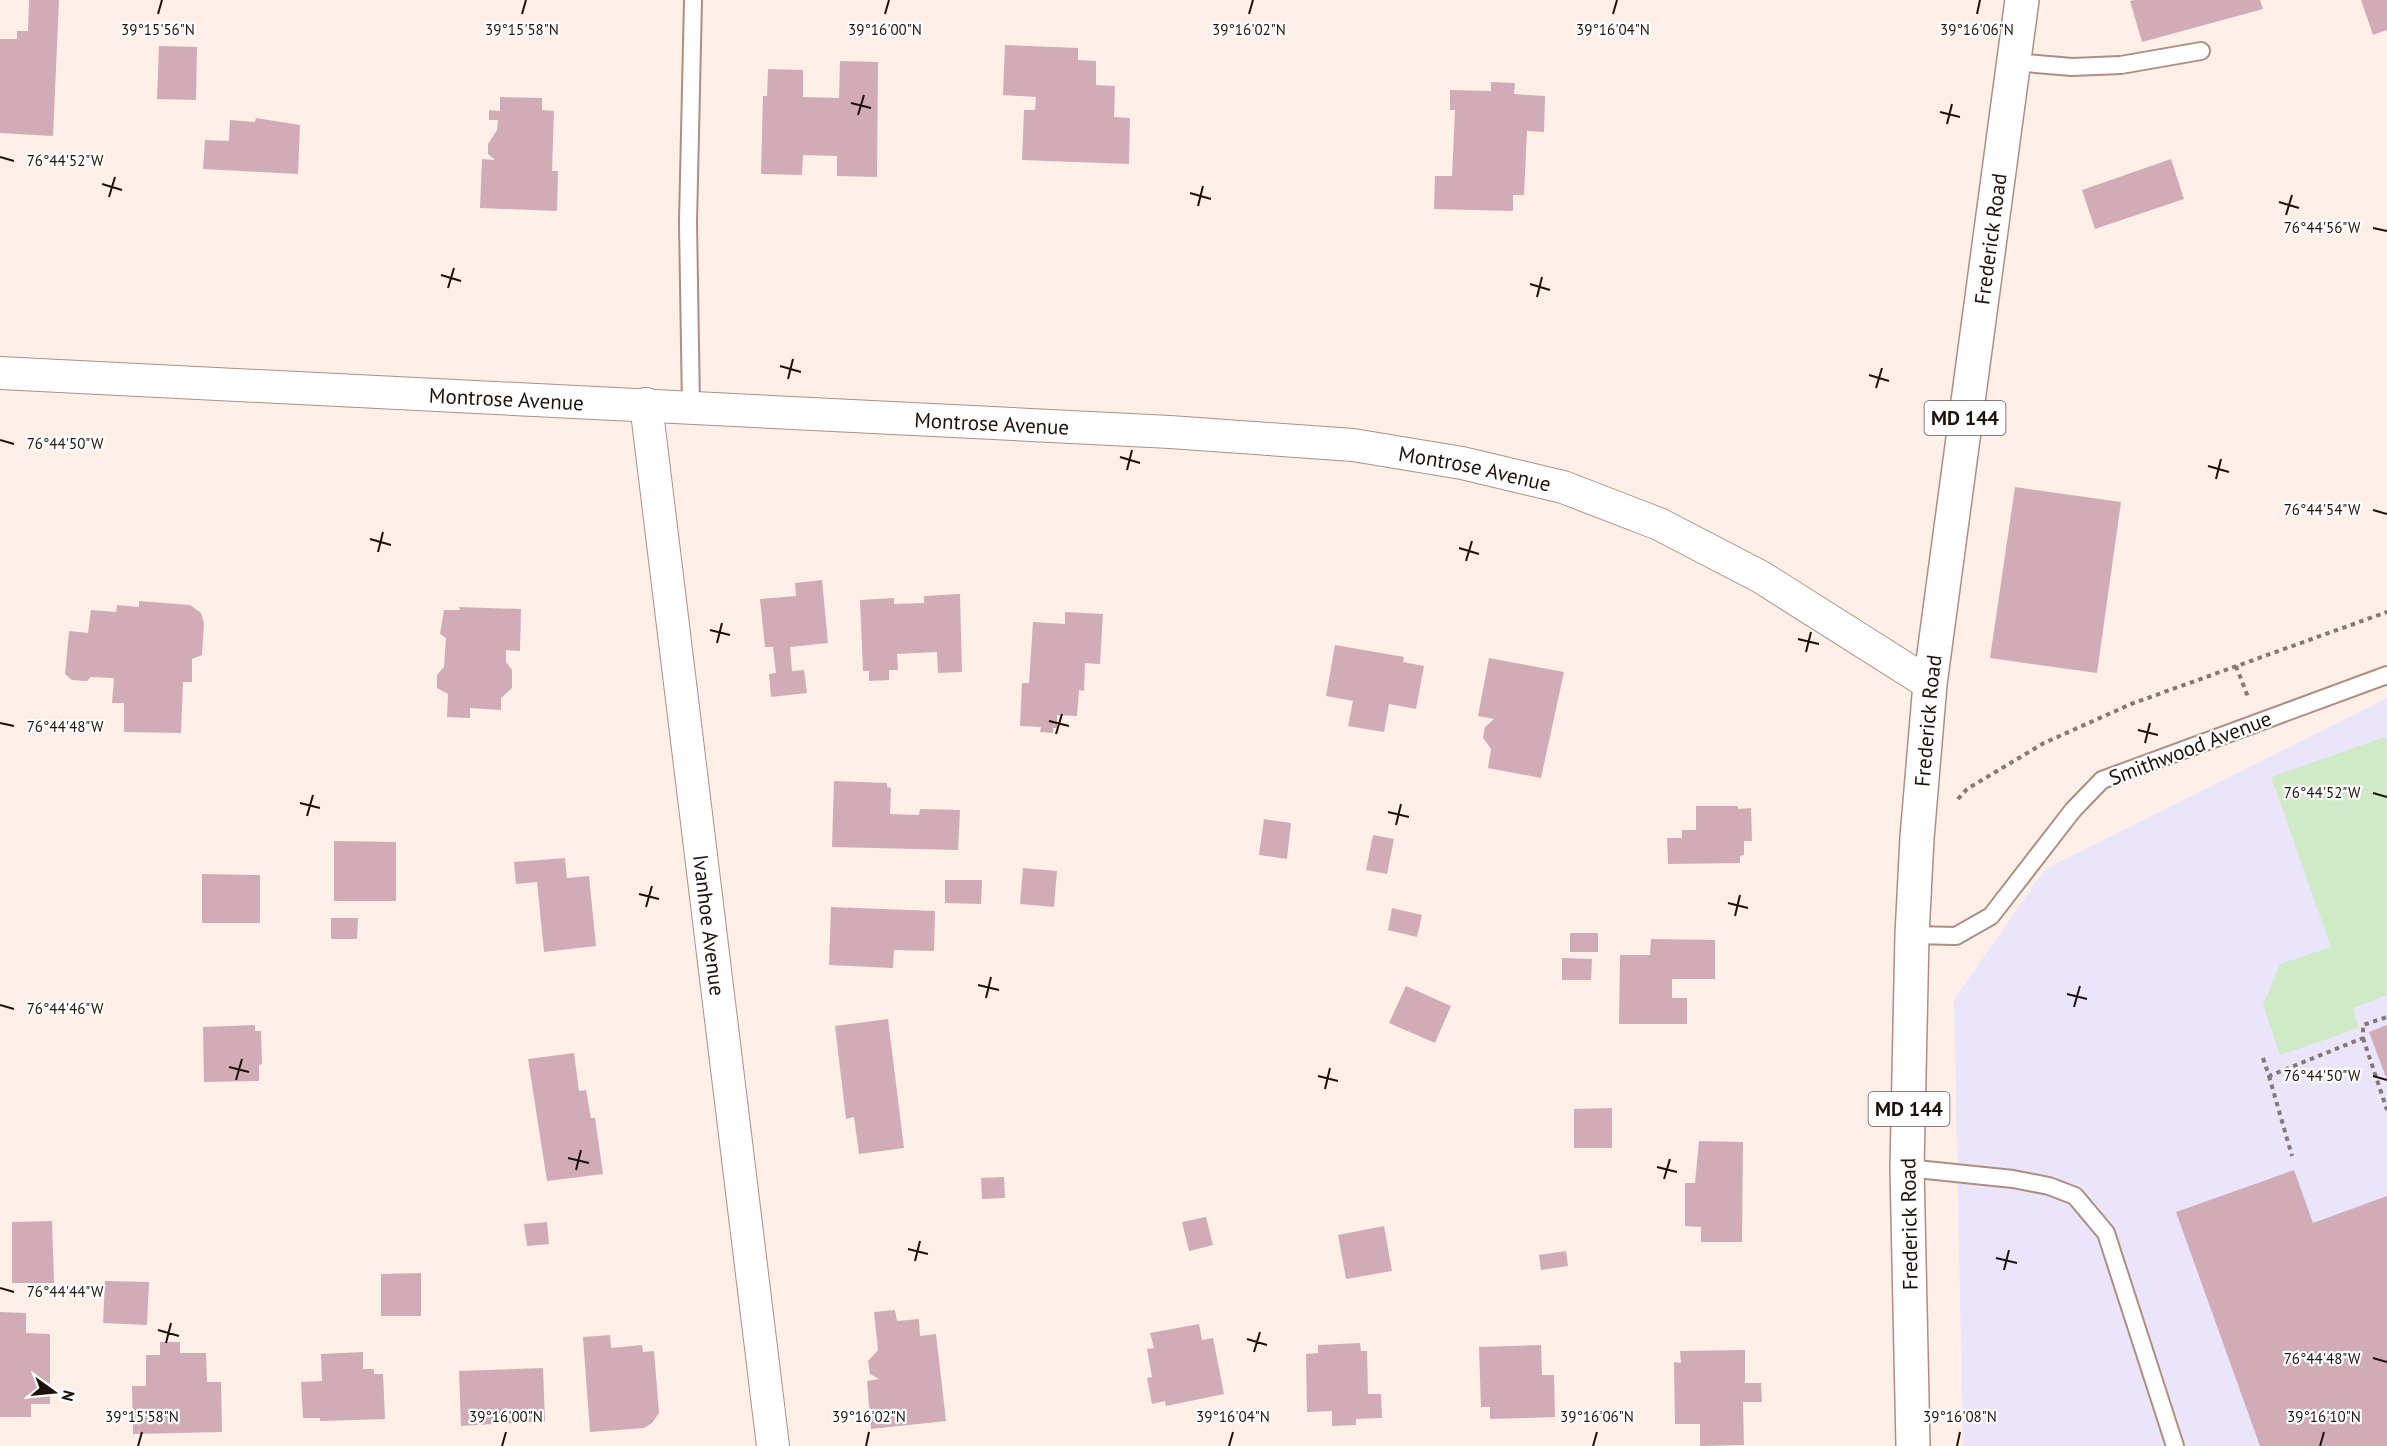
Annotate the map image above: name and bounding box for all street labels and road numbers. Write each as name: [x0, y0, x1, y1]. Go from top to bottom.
street label: Frederick Road: [1968, 171, 2012, 306]
street label: Montrose Avenue: [428, 381, 584, 416]
road number: MD 144: [1924, 401, 2006, 435]
street label: Montrose Avenue: [914, 406, 1070, 440]
street label: Montrose Avenue: [1397, 439, 1554, 497]
street label: Frederick Road: [1908, 653, 1947, 788]
street label: Smithwood Avenue: [2105, 705, 2275, 791]
street label: Ivanhoe Avenue: [688, 853, 732, 997]
road number: MD 144: [1868, 1092, 1950, 1126]
street label: Frederick Road: [1894, 1158, 1924, 1290]

